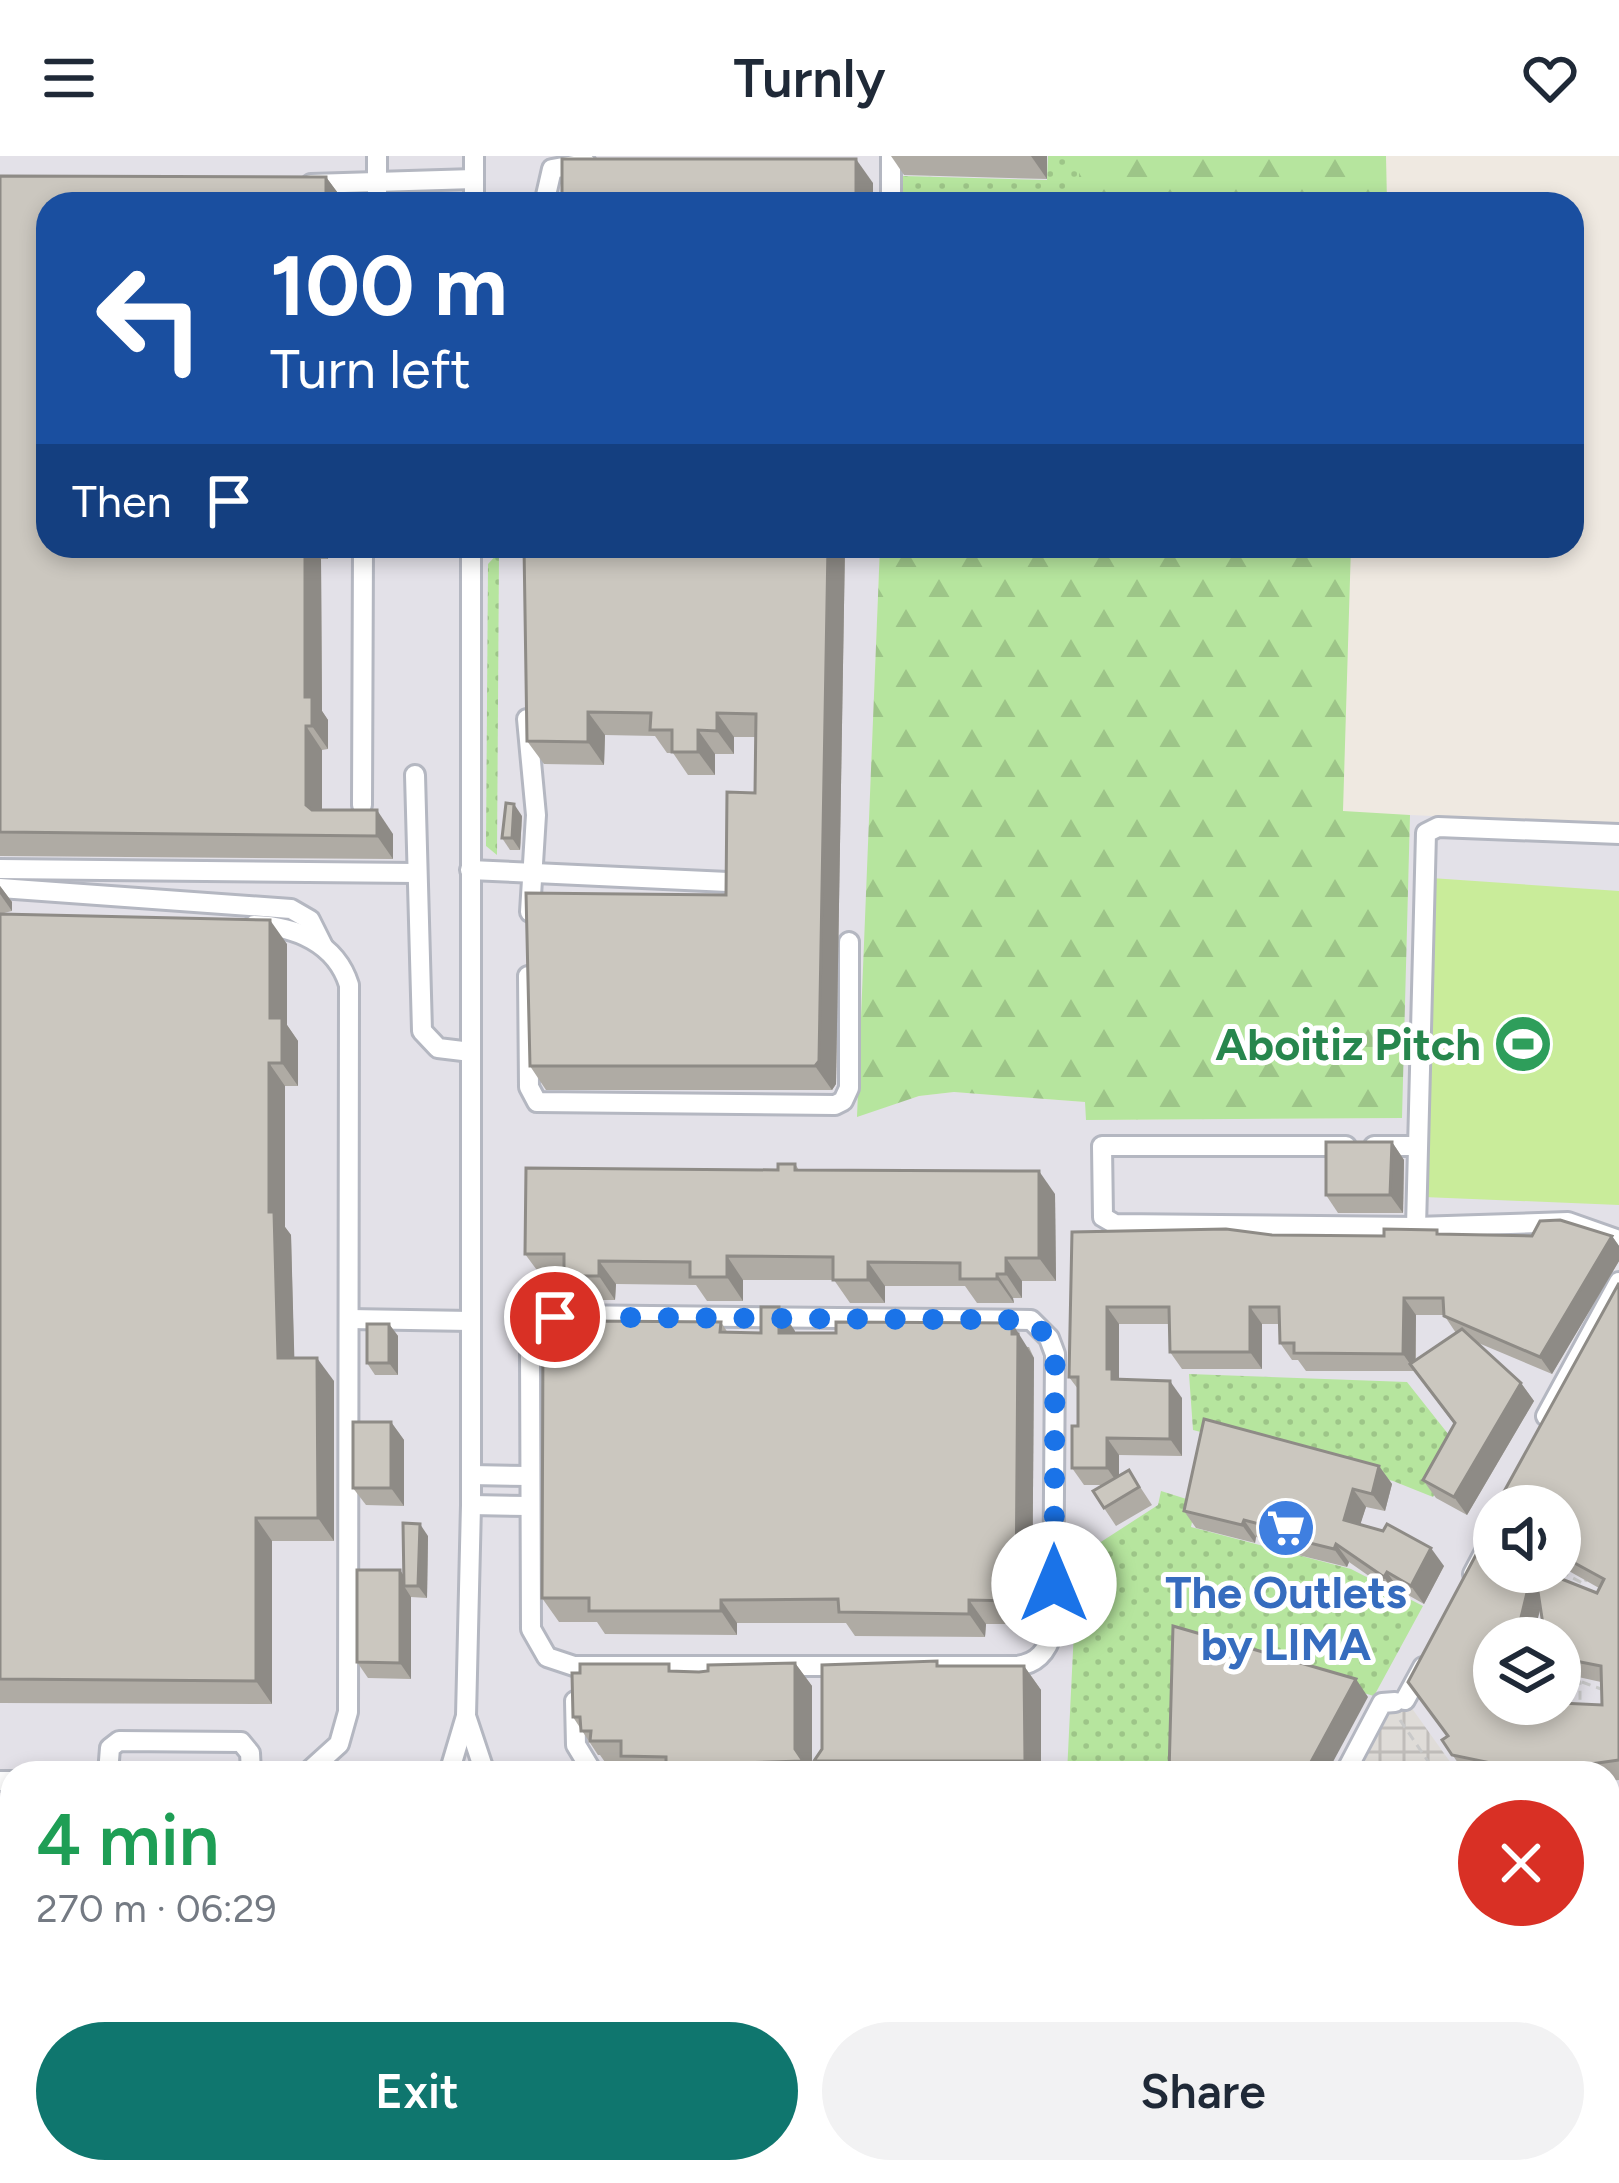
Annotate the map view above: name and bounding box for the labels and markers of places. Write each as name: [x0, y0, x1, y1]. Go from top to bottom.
sports icon: Aboitiz Pitch: [1492, 1013, 1554, 1075]
place label: Aboitiz Pitch: [1215, 1017, 1481, 1071]
pin: [504, 1266, 606, 1368]
supermarket icon: The Outlets by LIMA: [1255, 1497, 1317, 1559]
place label: The Outlets by LIMA: [1165, 1565, 1407, 1671]

